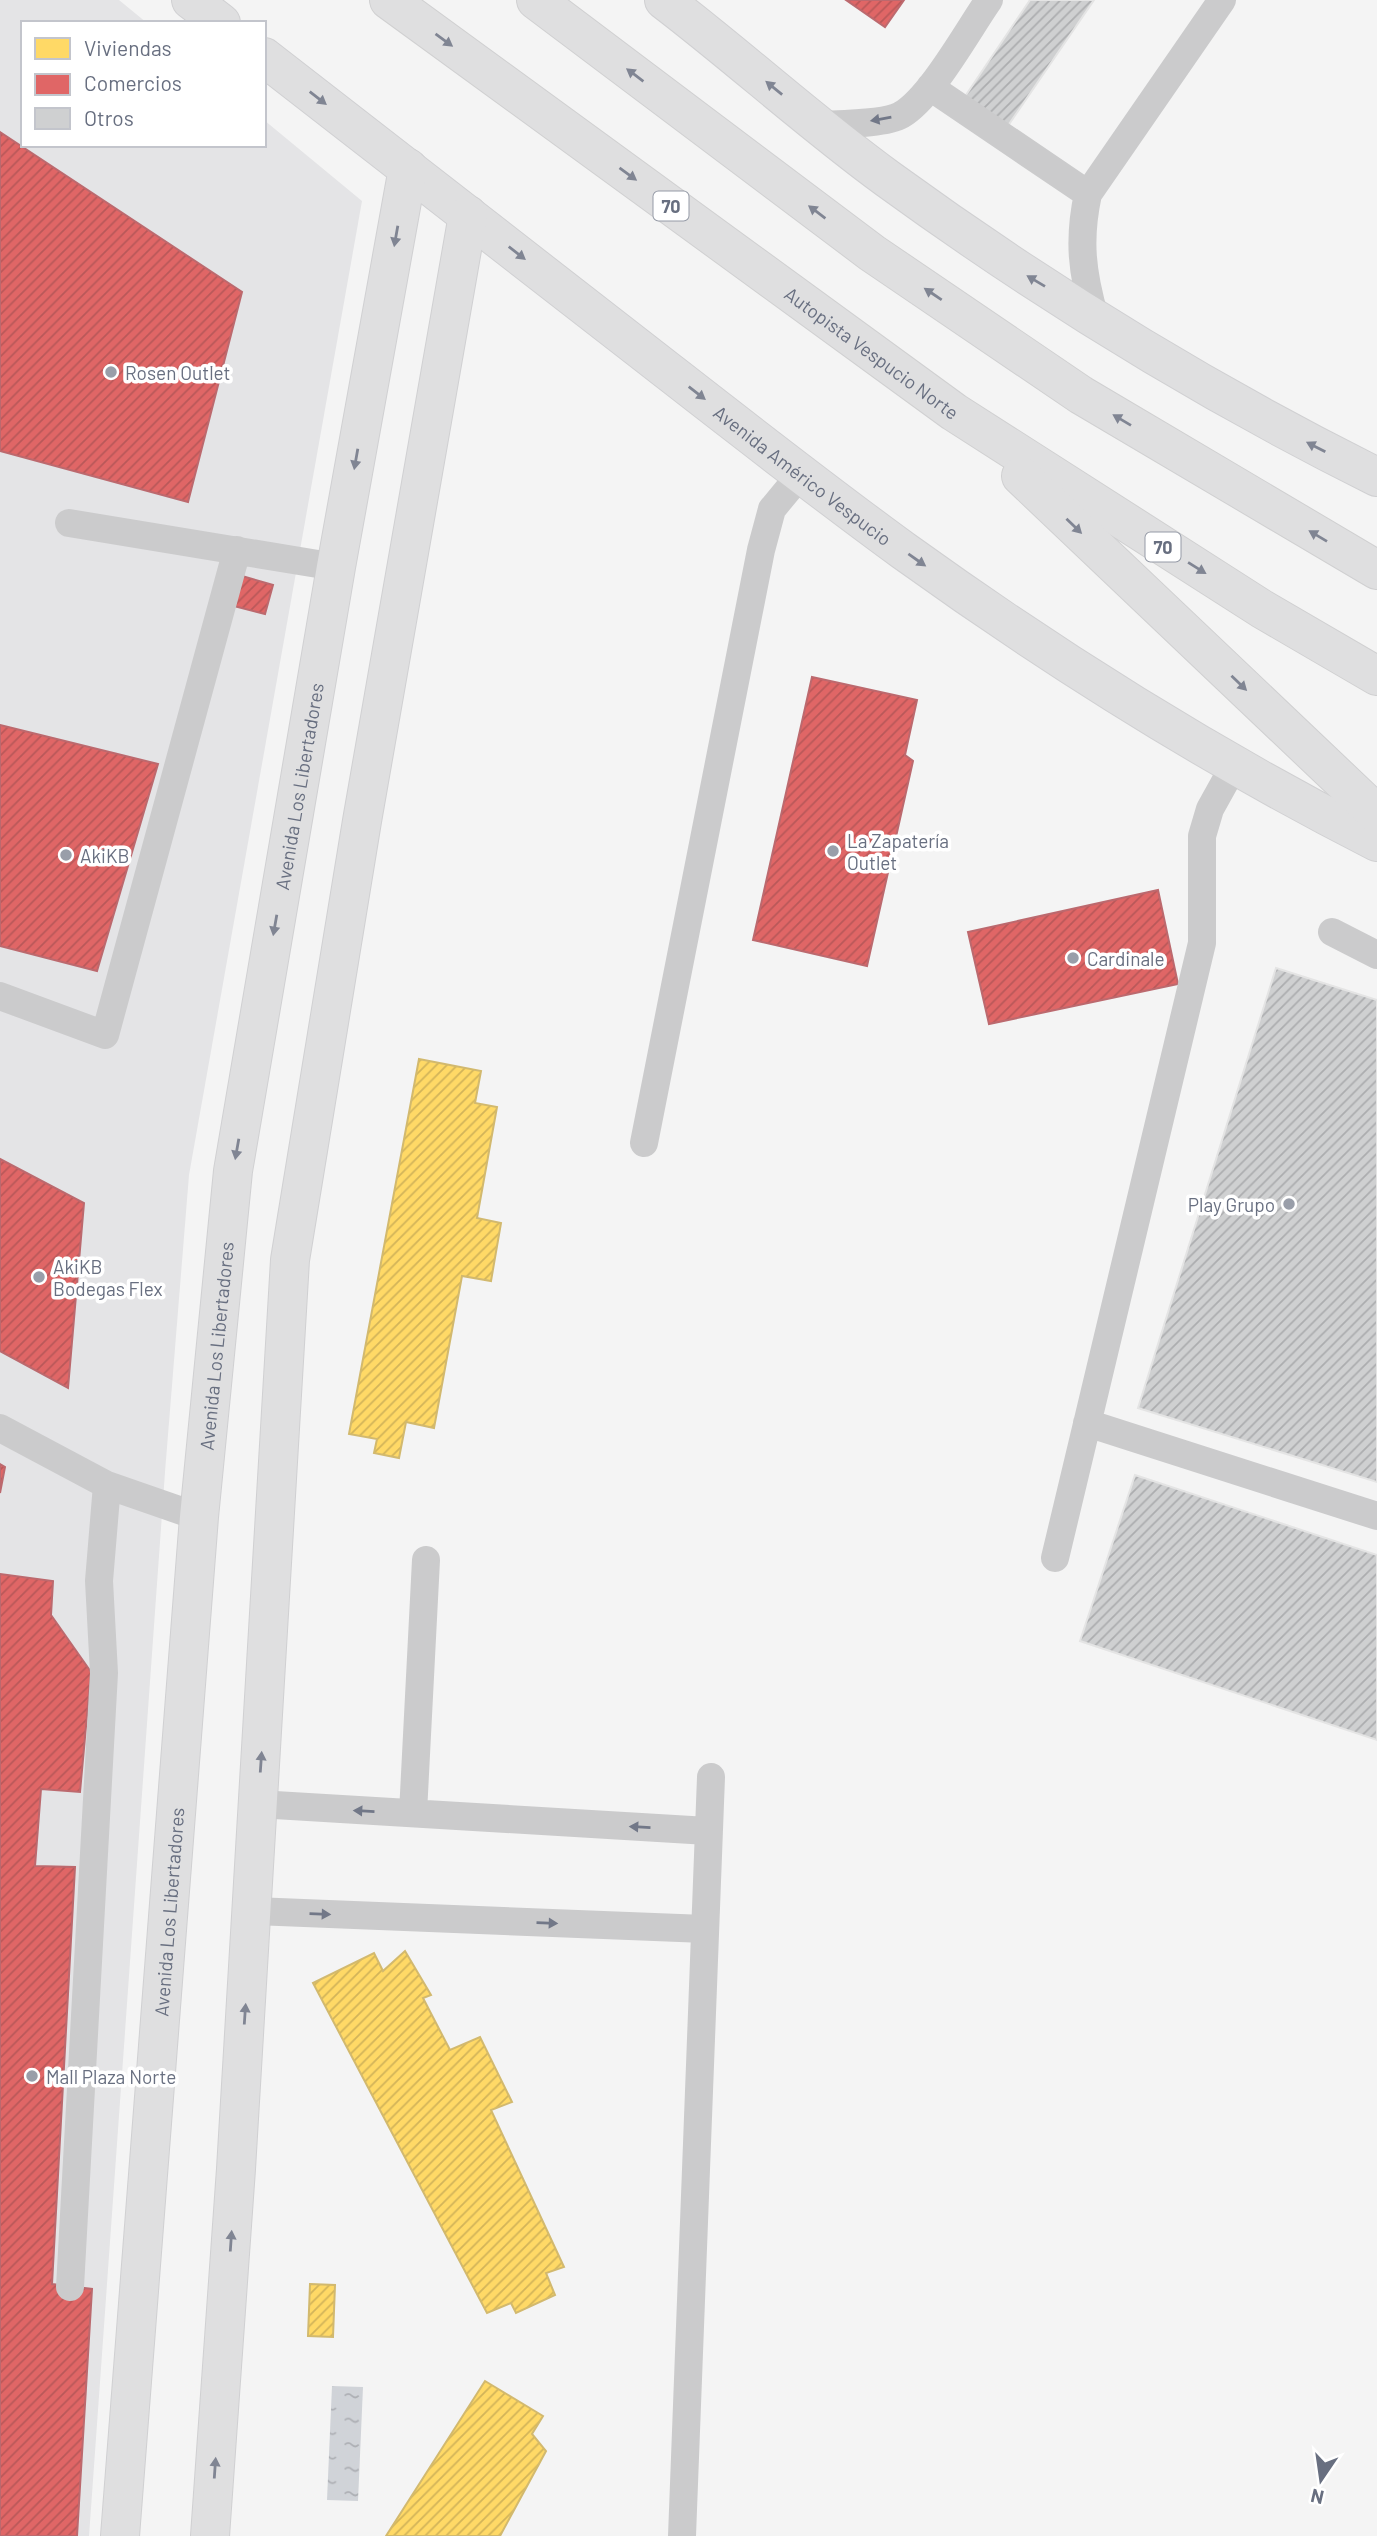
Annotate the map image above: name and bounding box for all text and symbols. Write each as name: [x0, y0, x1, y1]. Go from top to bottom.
legend: [21, 21, 266, 147]
one-way arrow: [435, 33, 453, 47]
text: Viviendas: [84, 35, 172, 60]
one-way arrow: [626, 68, 645, 82]
text: Comercios: [84, 70, 182, 95]
one-way arrow: [766, 80, 784, 95]
one-way arrow: [309, 91, 327, 105]
text: Otros: [84, 105, 134, 130]
one-way arrow: [870, 114, 892, 125]
one-way arrow: [619, 167, 637, 181]
road number: 70: [654, 191, 688, 220]
one-way arrow: [808, 205, 826, 219]
one-way arrow: [390, 225, 401, 247]
one-way arrow: [508, 246, 526, 260]
one-way arrow: [1026, 275, 1045, 288]
street label: Autopista Vespucio Norte: [781, 281, 964, 423]
one-way arrow: [924, 287, 942, 301]
place label: Rosen Outlet: [125, 361, 230, 384]
marker: Rosen Outlet: [103, 364, 119, 380]
one-way arrow: [687, 385, 705, 400]
street label: Avenida Américo Vespucio: [710, 400, 896, 550]
one-way arrow: [1113, 414, 1132, 427]
one-way arrow: [1306, 441, 1326, 452]
one-way arrow: [350, 448, 361, 470]
one-way arrow: [1066, 518, 1083, 535]
one-way arrow: [1309, 529, 1328, 542]
road number: 70: [1146, 532, 1180, 562]
one-way arrow: [908, 553, 926, 567]
one-way arrow: [1187, 562, 1206, 575]
one-way arrow: [1230, 675, 1247, 691]
street label: Avenida Los Libertadores: [270, 681, 328, 891]
place label: La Zapatería Outlet: [847, 829, 949, 874]
marker: La Zapatería Outlet: [825, 843, 841, 859]
place label: AkiKB: [80, 844, 129, 867]
marker: AkiKB: [58, 847, 74, 863]
one-way arrow: [269, 914, 280, 936]
place label: Cardinale: [1087, 947, 1165, 970]
marker: Cardinale: [1065, 950, 1081, 966]
one-way arrow: [231, 1138, 242, 1160]
place label: Play Grupo: [1188, 1193, 1275, 1216]
marker: Play Grupo: [1281, 1196, 1297, 1212]
street label: Avenida Los Libertadores: [194, 1240, 238, 1451]
place label: AkiKB Bodegas Flex: [53, 1255, 163, 1300]
marker: AkiKB Bodegas Flex: [31, 1269, 47, 1285]
one-way arrow: [255, 1751, 266, 1773]
one-way arrow: [353, 1805, 375, 1816]
street label: Avenida Los Libertadores: [149, 1807, 188, 2017]
one-way arrow: [629, 1821, 651, 1832]
one-way arrow: [309, 1908, 331, 1919]
one-way arrow: [536, 1917, 558, 1928]
one-way arrow: [240, 2003, 251, 2025]
place label: Mall Plaza Norte: [46, 2065, 176, 2088]
marker: Mall Plaza Norte: [24, 2068, 40, 2084]
one-way arrow: [226, 2230, 237, 2252]
north arrow: [1286, 2445, 1356, 2515]
one-way arrow: [210, 2457, 221, 2479]
text: N: [1308, 2484, 1326, 2510]

